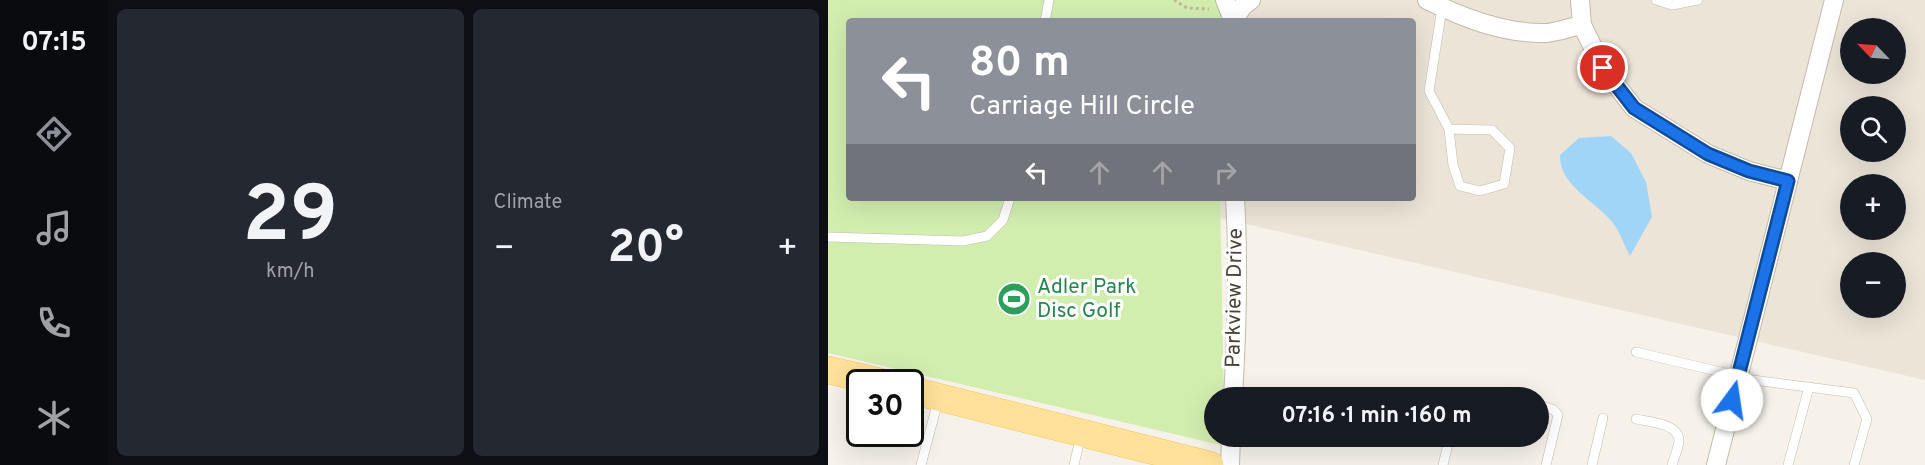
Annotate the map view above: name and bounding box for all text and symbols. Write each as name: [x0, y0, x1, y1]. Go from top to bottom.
north arrow: [1840, 18, 1906, 84]
map controls: [1840, 18, 1906, 318]
text: 07:15: [21, 26, 87, 60]
text: 80 m: [969, 38, 1070, 91]
icon: left: [870, 42, 948, 120]
pin: [1577, 42, 1628, 93]
icon: arrive: [1586, 51, 1619, 84]
text: Carriage Hill Circle: [969, 90, 1195, 124]
button: search: [1840, 96, 1906, 162]
icon: directions: [33, 113, 75, 155]
icon: left: [1020, 156, 1053, 189]
icon: ahead: [1083, 156, 1116, 189]
icon: ahead: [1146, 156, 1179, 189]
icon: right: [1209, 156, 1242, 189]
text: 29: [242, 170, 338, 269]
button: +: [1840, 174, 1906, 240]
text: Climate: [494, 190, 562, 216]
icon: music: [33, 207, 75, 249]
text: 20°: [608, 221, 684, 278]
street label: Parkview Drive: [1220, 228, 1250, 368]
text: −: [494, 229, 515, 271]
text: +: [777, 229, 798, 271]
button: −: [1840, 252, 1906, 318]
text: km/h: [266, 259, 315, 285]
place label: Adler Park Disc Golf: [1037, 274, 1136, 325]
sports icon: Adler Park Disc Golf: [996, 281, 1032, 317]
icon: phone: [33, 302, 75, 344]
position arrow: [1700, 368, 1764, 432]
speed limit sign: 30: [846, 369, 924, 447]
icon: climate: [33, 397, 75, 439]
text: 07:16 · 1 min · 160 m: [1282, 403, 1471, 430]

